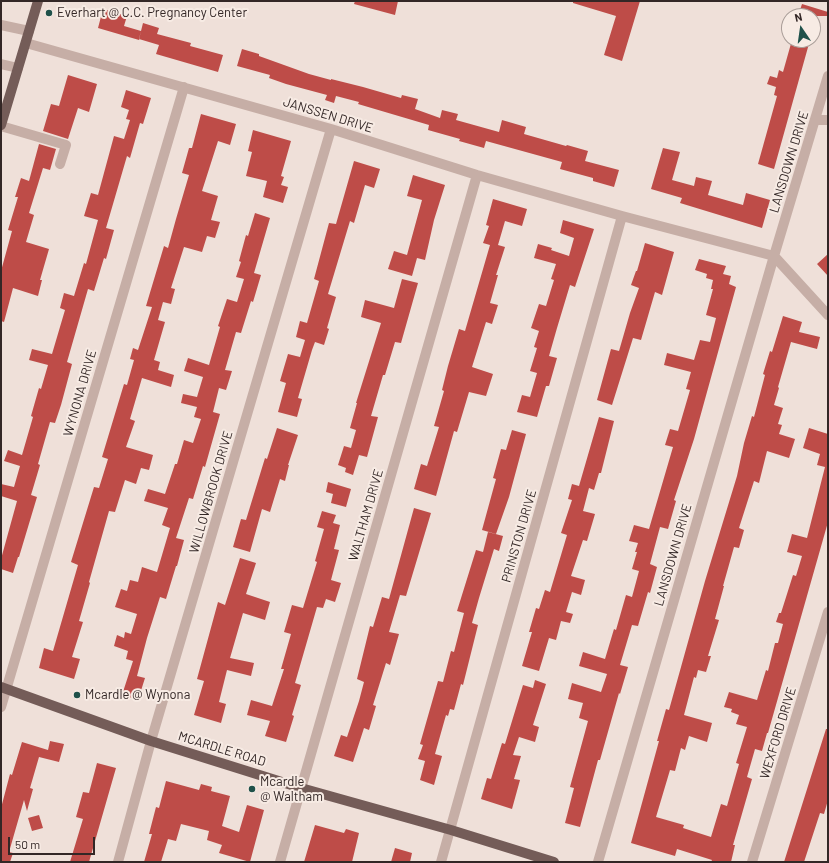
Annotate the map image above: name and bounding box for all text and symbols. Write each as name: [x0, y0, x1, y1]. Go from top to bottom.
place label: Everhart @ C.C. Pregnancy Center: [57, 5, 247, 21]
marker: Everhart @ C.C. Pregnancy Center: [44, 8, 54, 18]
north arrow: [781, 8, 821, 48]
text: N: [793, 10, 803, 24]
street label: JANSSEN DRIVE: [281, 94, 375, 136]
street label: LANSDOWN DRIVE: [766, 109, 812, 215]
street label: WYNONA DRIVE: [60, 348, 100, 438]
street label: WILLOWBROOK DRIVE: [186, 429, 236, 555]
street label: WALTHAM DRIVE: [345, 467, 387, 563]
street label: PRINSTON DRIVE: [498, 488, 540, 584]
street label: LANSDOWN DRIVE: [651, 502, 695, 608]
street label: WEXFORD DRIVE: [757, 685, 799, 781]
place label: Mcardle @ Wynona: [85, 687, 190, 703]
marker: Mcardle @ Wynona: [72, 690, 82, 700]
street label: MCARDLE ROAD: [176, 728, 268, 770]
place label: Mcardle @ Waltham: [260, 774, 323, 805]
marker: Mcardle @ Waltham: [247, 784, 257, 794]
scale bar: [10, 829, 97, 855]
text: 50 m: [15, 837, 40, 851]

